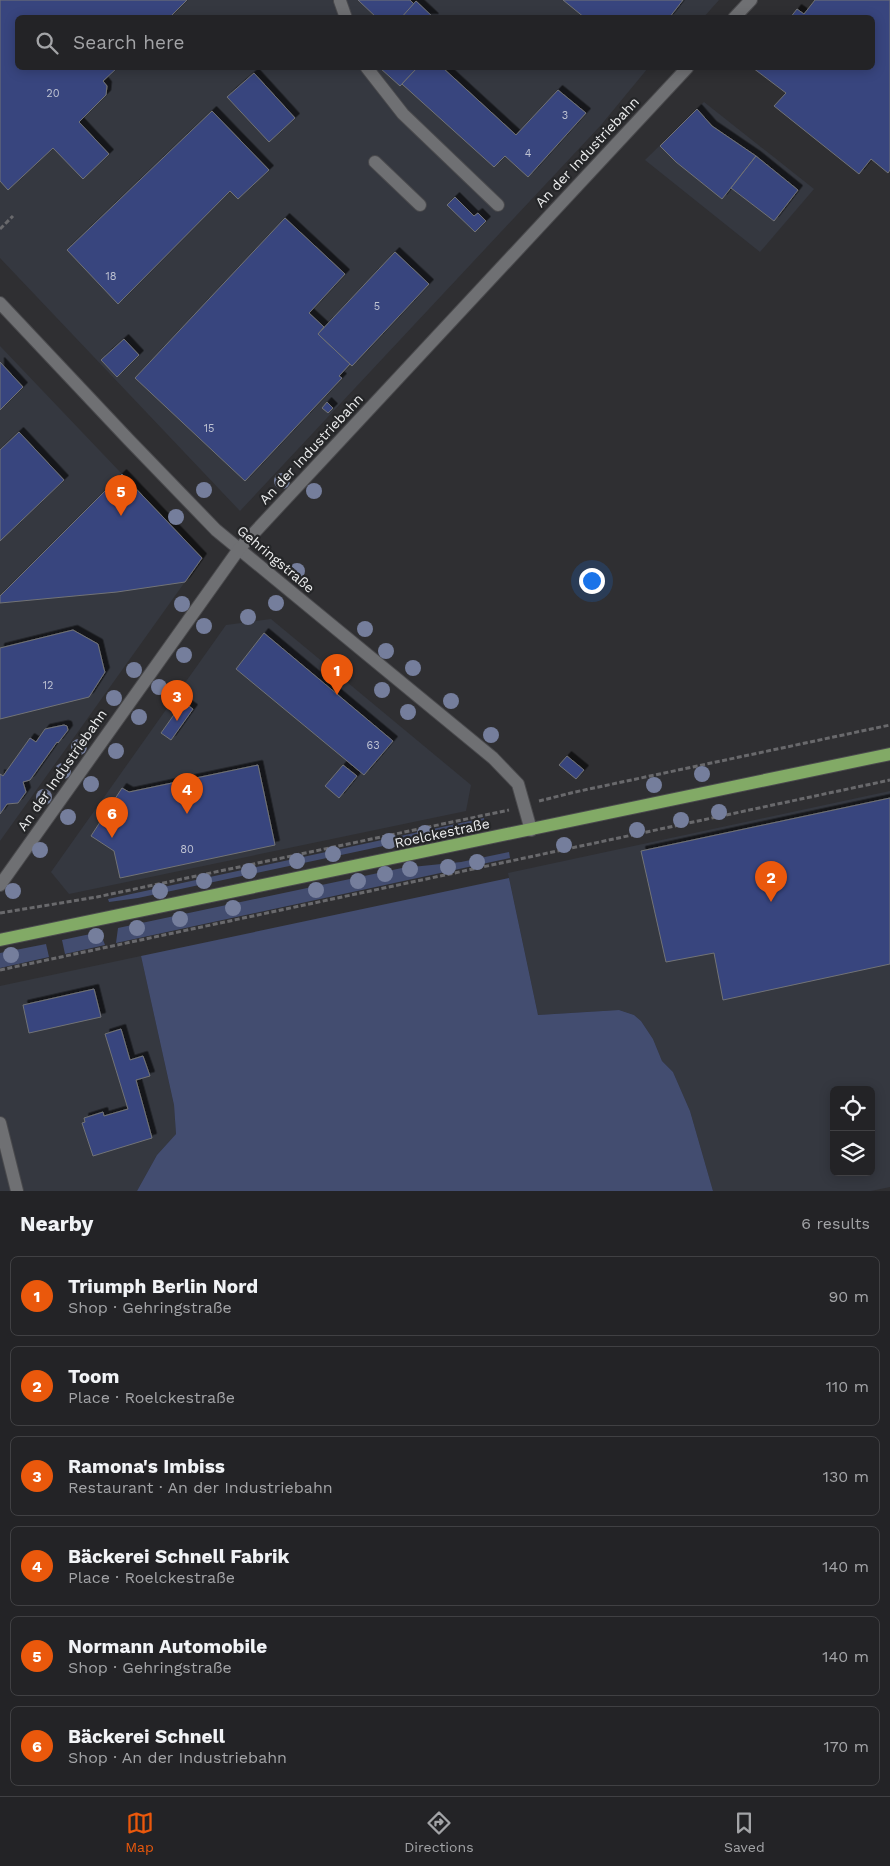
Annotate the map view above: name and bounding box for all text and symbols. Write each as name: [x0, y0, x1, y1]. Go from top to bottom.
search box: [15, 15, 875, 70]
icon: search: [33, 29, 61, 57]
text: Search here: [73, 31, 184, 54]
house number: 20: [46, 87, 60, 100]
street label: An der Industriebahn: [532, 94, 642, 210]
house number: 3: [562, 109, 568, 122]
house number: 4: [525, 147, 532, 160]
house number: 18: [105, 270, 117, 283]
house number: 5: [374, 300, 380, 313]
street label: An der Industriebahn: [256, 391, 366, 507]
house number: 15: [204, 422, 214, 435]
pin: 5: [105, 475, 137, 516]
street label: Gehringstraße: [234, 522, 318, 596]
your location: [579, 568, 605, 594]
pin: 1: [321, 654, 353, 695]
house number: 12: [43, 679, 53, 692]
pin: 3: [161, 680, 193, 721]
street label: An der Industriebahn: [14, 706, 110, 834]
house number: 63: [366, 739, 380, 752]
pin: 4: [171, 773, 203, 814]
pin: 6: [96, 797, 128, 838]
street label: Roelckestraße: [393, 815, 491, 851]
house number: 80: [180, 843, 194, 856]
pin: 2: [755, 861, 787, 902]
map controls: [830, 1086, 875, 1176]
button: locate: [830, 1086, 875, 1131]
button: layers: [830, 1131, 875, 1176]
text: Nearby: [20, 1211, 93, 1236]
text: 6 results: [801, 1214, 870, 1233]
text: Triumph Berlin Nord: [68, 1275, 258, 1298]
text: 1: [34, 1287, 40, 1306]
text: 90 m: [828, 1287, 869, 1306]
text: Shop · Gehringstraße: [68, 1298, 232, 1317]
text: Toom: [68, 1365, 119, 1388]
text: 2: [32, 1377, 42, 1396]
text: 110 m: [826, 1377, 869, 1396]
text: Place · Roelckestraße: [68, 1388, 235, 1407]
text: Ramona's Imbiss: [68, 1455, 225, 1478]
text: 3: [32, 1467, 42, 1486]
text: 130 m: [823, 1467, 869, 1486]
text: Restaurant · An der Industriebahn: [68, 1478, 333, 1497]
text: Bäckerei Schnell Fabrik: [68, 1545, 289, 1568]
text: 4: [32, 1557, 42, 1576]
text: 140 m: [822, 1557, 869, 1576]
text: Place · Roelckestraße: [68, 1568, 235, 1587]
text: Normann Automobile: [68, 1635, 267, 1658]
text: 5: [32, 1647, 42, 1666]
text: 140 m: [822, 1647, 869, 1666]
text: Shop · Gehringstraße: [68, 1658, 232, 1677]
text: Bäckerei Schnell: [68, 1725, 225, 1748]
text: 6: [32, 1737, 42, 1756]
text: 170 m: [823, 1737, 869, 1756]
text: Shop · An der Industriebahn: [68, 1748, 287, 1767]
tab: Map: [125, 1809, 154, 1855]
tab: Directions: [404, 1809, 474, 1855]
tab: Saved: [724, 1809, 765, 1855]

